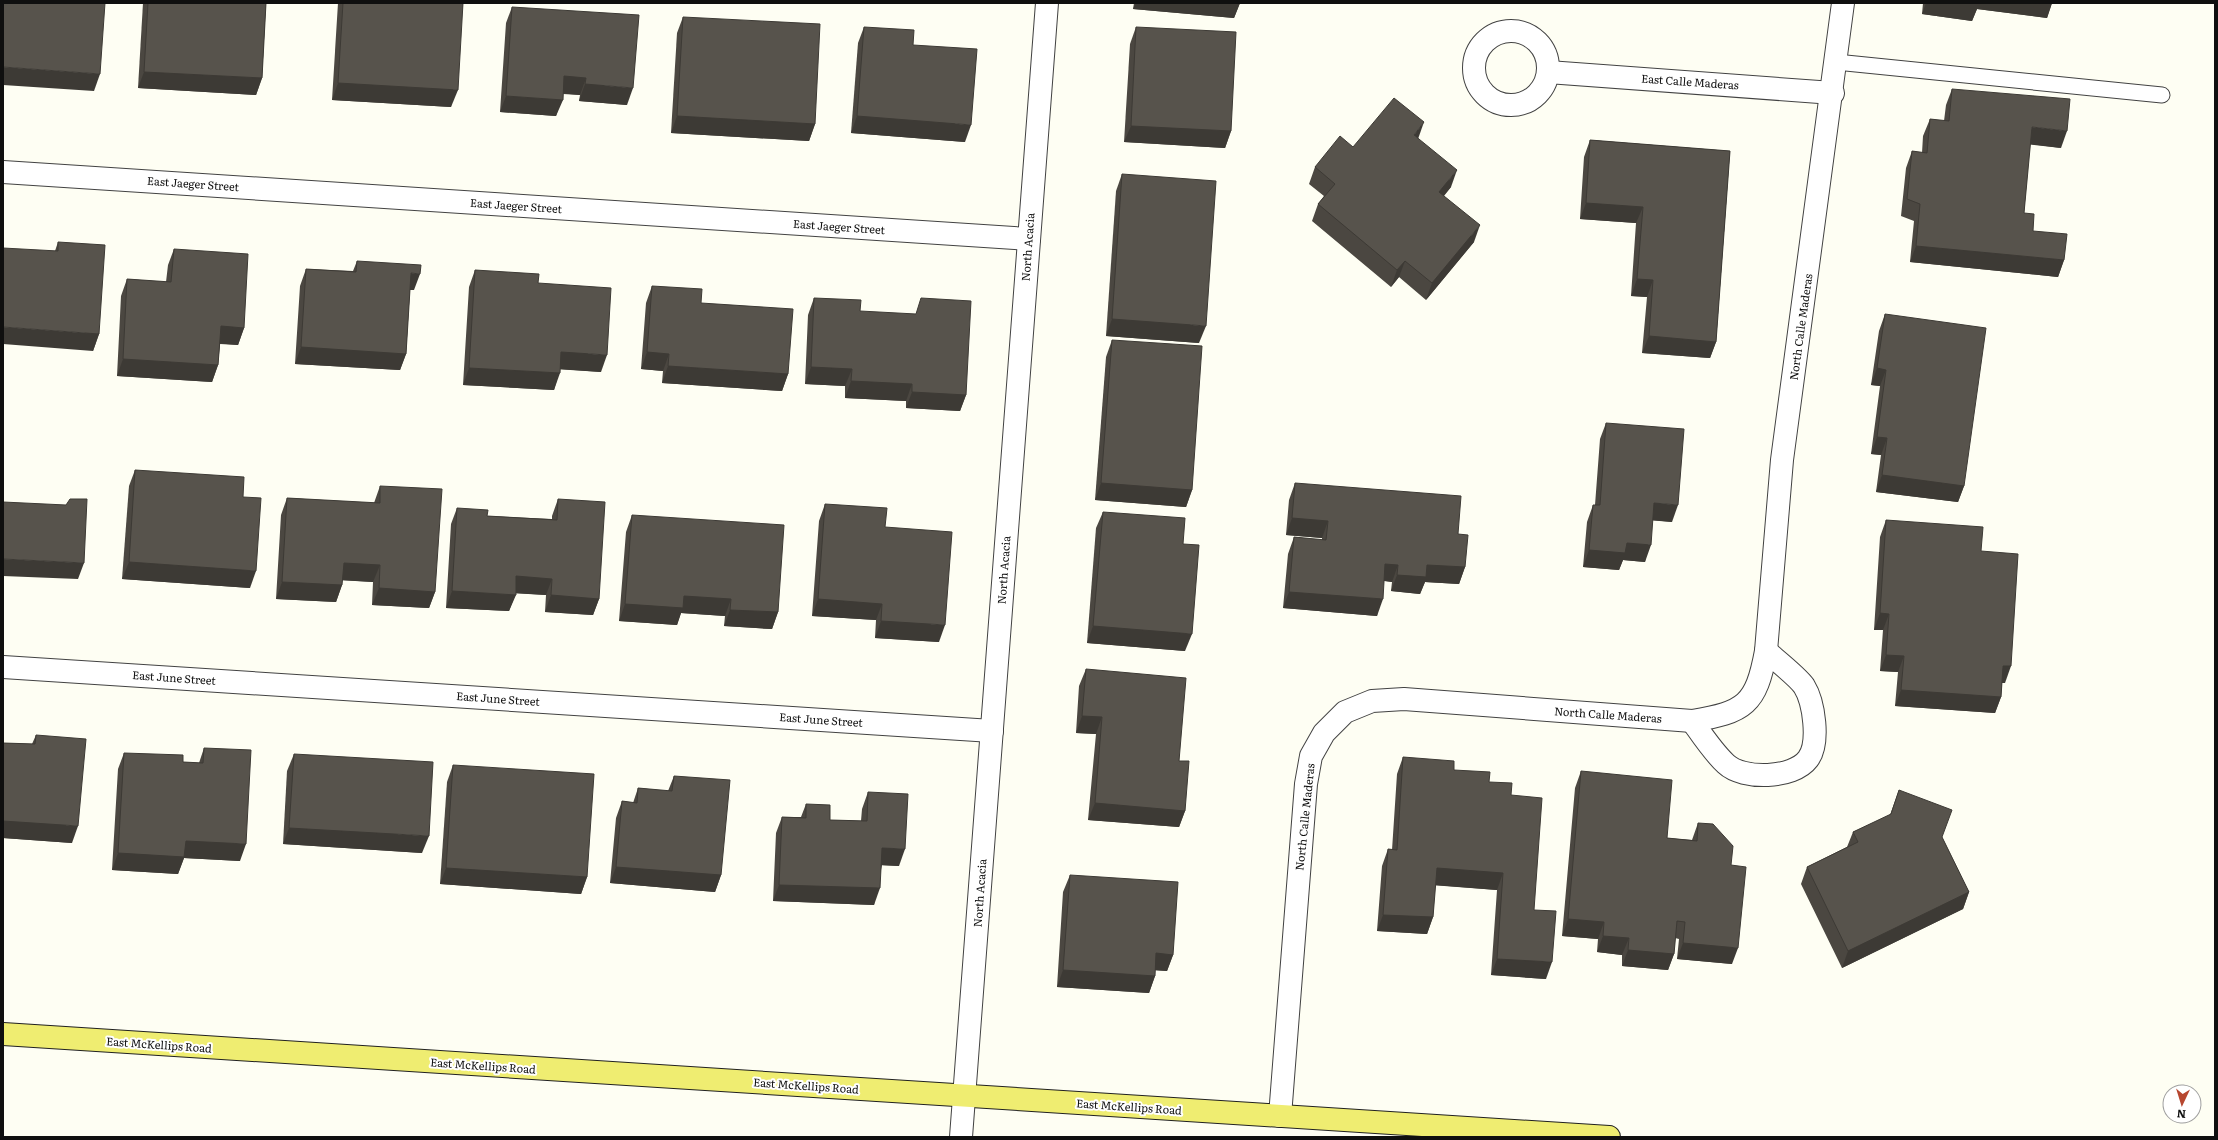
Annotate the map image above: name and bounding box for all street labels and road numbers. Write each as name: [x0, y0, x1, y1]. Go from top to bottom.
street label: East Calle Maderas: [1641, 70, 1739, 92]
street label: East Jaeger Street: [147, 172, 240, 194]
street label: East Jaeger Street: [470, 194, 563, 216]
street label: North Acacia: [1017, 212, 1037, 282]
street label: East Jaeger Street: [793, 215, 886, 237]
street label: North Calle Maderas: [1785, 272, 1815, 381]
street label: North Acacia: [993, 535, 1013, 605]
street label: East June Street: [132, 666, 217, 688]
street label: East June Street: [456, 687, 541, 709]
street label: North Calle Maderas: [1554, 702, 1662, 726]
street label: East June Street: [779, 708, 864, 730]
street label: North Calle Maderas: [1290, 762, 1318, 871]
street label: North Acacia: [969, 858, 989, 928]
street label: East McKellips Road: [106, 1032, 213, 1056]
street label: East McKellips Road: [430, 1053, 537, 1077]
street label: East McKellips Road: [753, 1073, 860, 1097]
street label: East McKellips Road: [1076, 1094, 1183, 1118]

